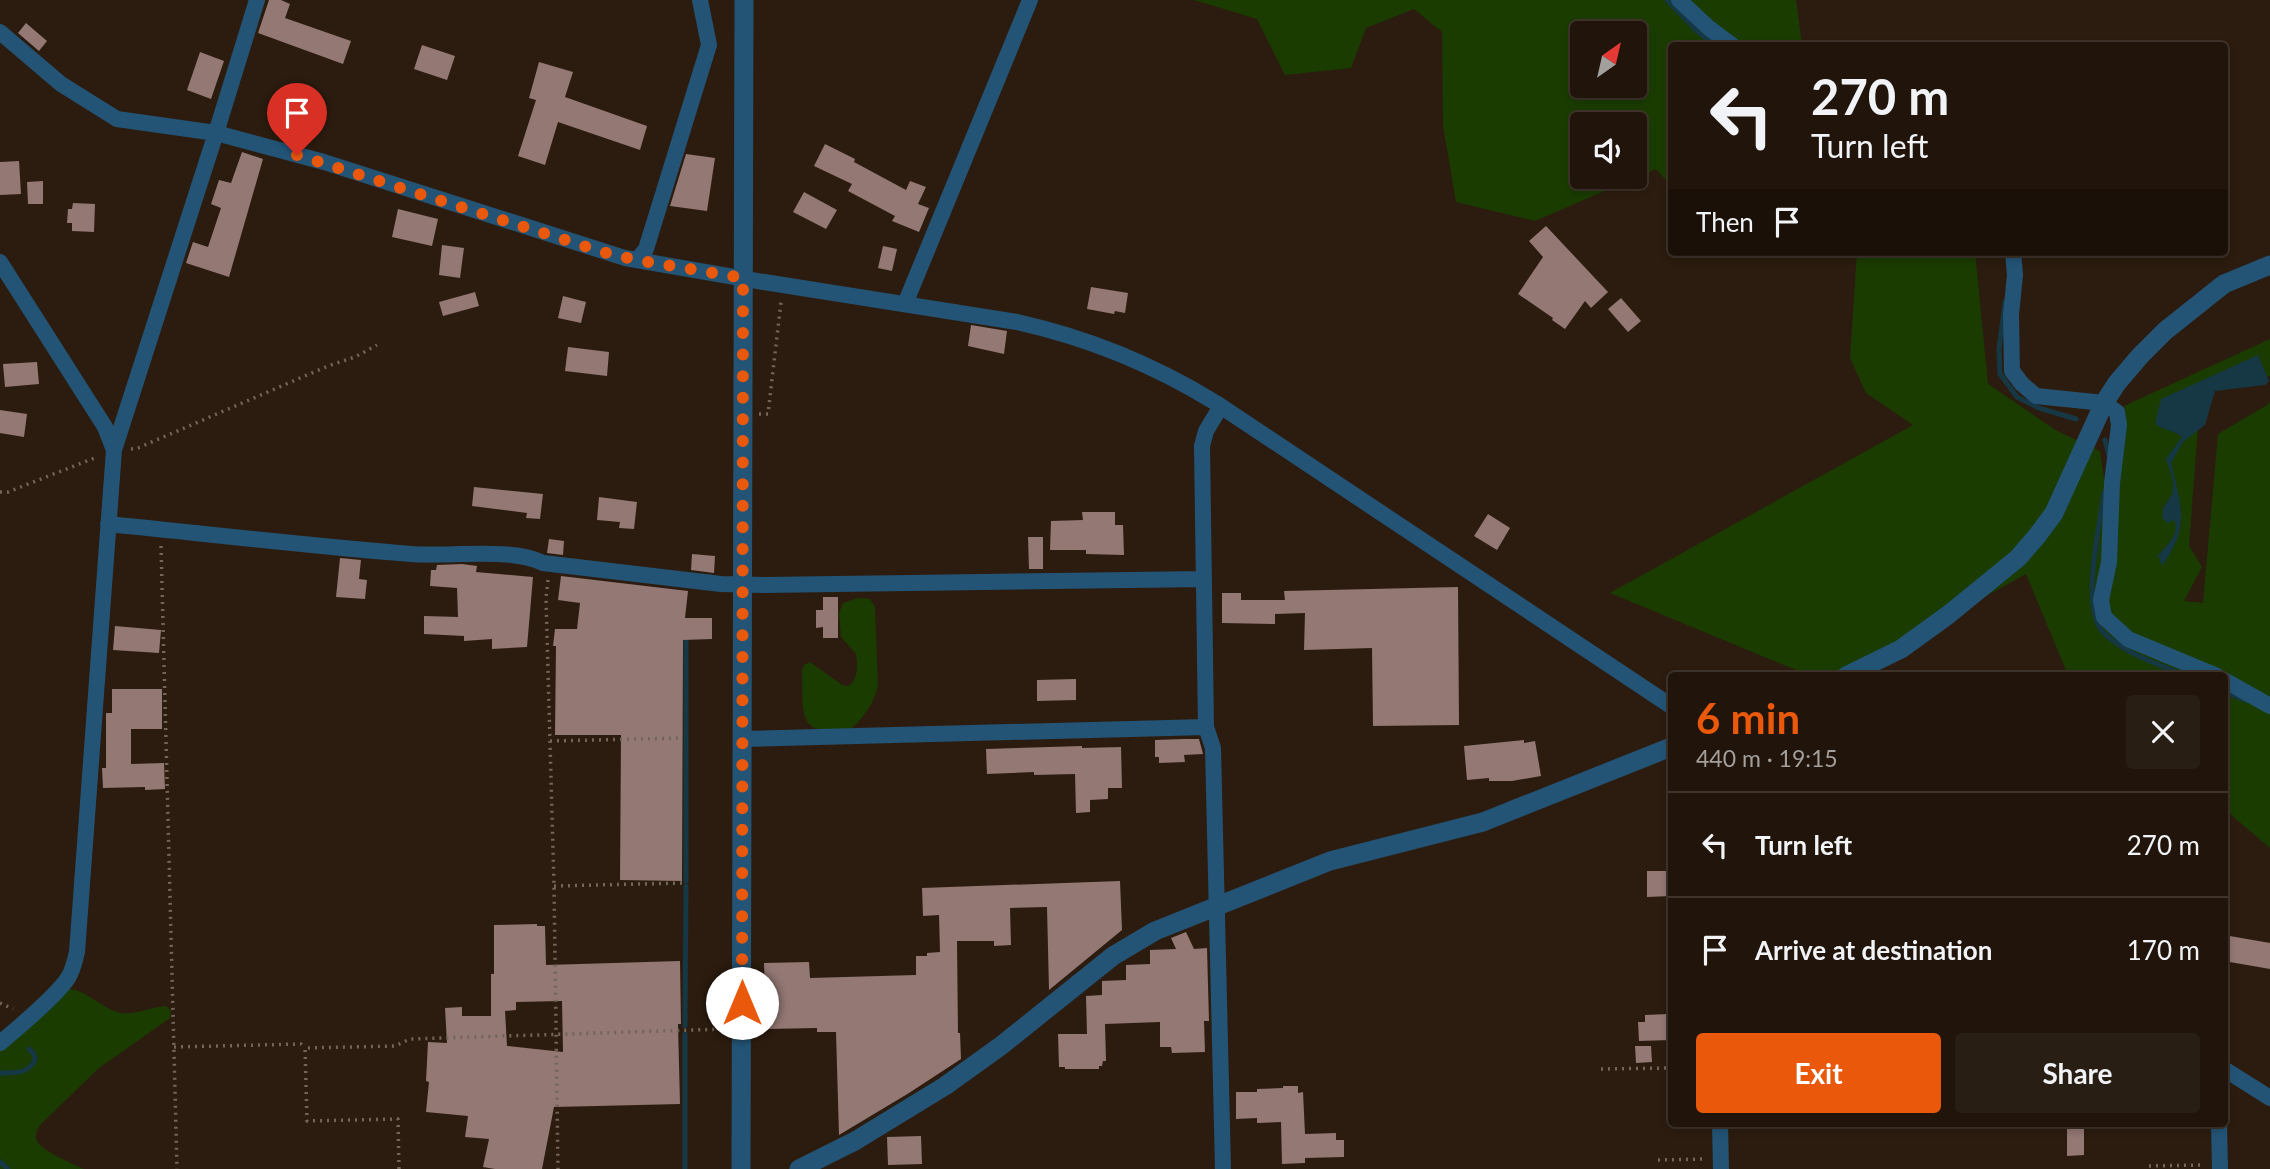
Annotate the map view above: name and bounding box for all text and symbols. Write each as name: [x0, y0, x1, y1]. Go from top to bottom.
north arrow: [1570, 21, 1647, 98]
map controls: [1570, 21, 1647, 189]
text: 270 m: [1811, 67, 1949, 125]
icon: left: [1696, 70, 1787, 161]
pin: [267, 83, 327, 155]
icon: arrive: [278, 94, 316, 132]
button: sound: [1570, 112, 1647, 189]
text: Turn left: [1811, 126, 1928, 165]
icon: arrive: [1768, 203, 1806, 241]
text: Then: [1696, 206, 1754, 238]
text: 6 min: [1696, 693, 1800, 743]
button: close: [2126, 695, 2200, 769]
text: 440 m · 19:15: [1696, 744, 1838, 772]
icon: left: [1696, 826, 1734, 864]
text: Turn left: [1755, 829, 1852, 861]
text: 270 m: [2127, 829, 2200, 861]
icon: arrive: [1696, 931, 1734, 969]
text: Arrive at destination: [1755, 934, 1992, 966]
text: 170 m: [2127, 934, 2200, 966]
position arrow: [705, 966, 779, 1040]
button: Exit: [1696, 1033, 1941, 1113]
button: Share: [1955, 1033, 2200, 1113]

